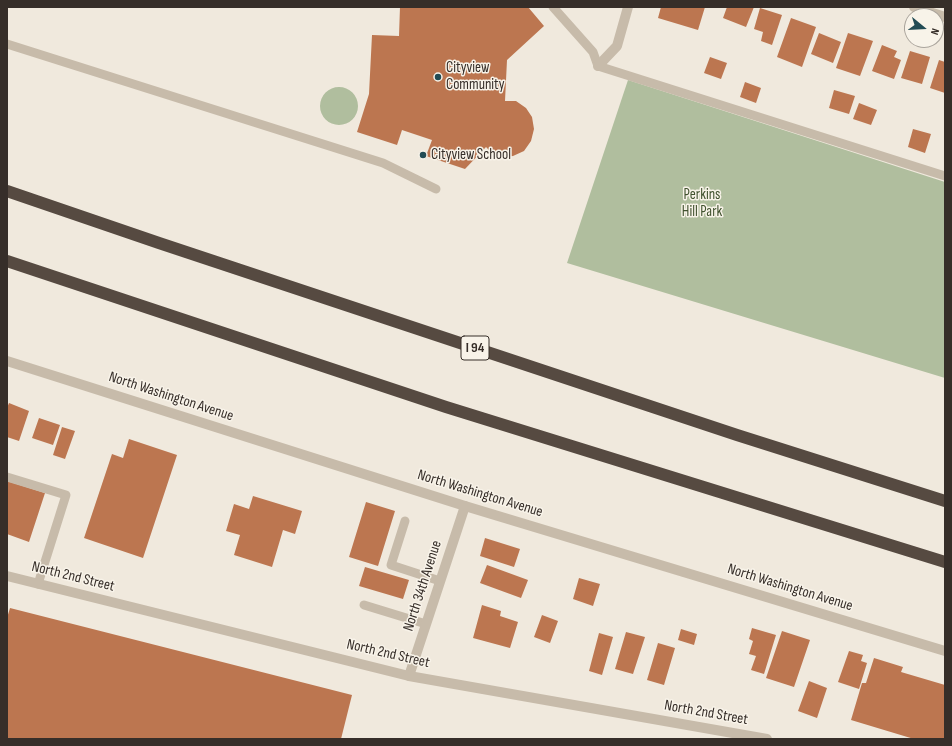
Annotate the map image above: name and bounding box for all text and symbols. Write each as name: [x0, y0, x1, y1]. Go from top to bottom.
north arrow: [904, 8, 944, 48]
text: N: [928, 27, 942, 36]
place label: Cityview Community: [446, 59, 504, 94]
marker: Cityview Community: [433, 72, 443, 82]
place label: Cityview School: [431, 146, 511, 164]
marker: Cityview School: [418, 150, 428, 160]
park label: Perkins Hill Park: [682, 186, 722, 221]
road number: I 94: [461, 336, 489, 360]
street label: North Washington Avenue: [106, 368, 236, 426]
street label: North Washington Avenue: [415, 466, 545, 522]
street label: North 34th Avenue: [400, 538, 446, 634]
street label: North 2nd Street: [30, 558, 116, 596]
street label: North Washington Avenue: [725, 560, 855, 616]
street label: North 2nd Street: [345, 636, 431, 672]
street label: North 2nd Street: [663, 697, 749, 729]

